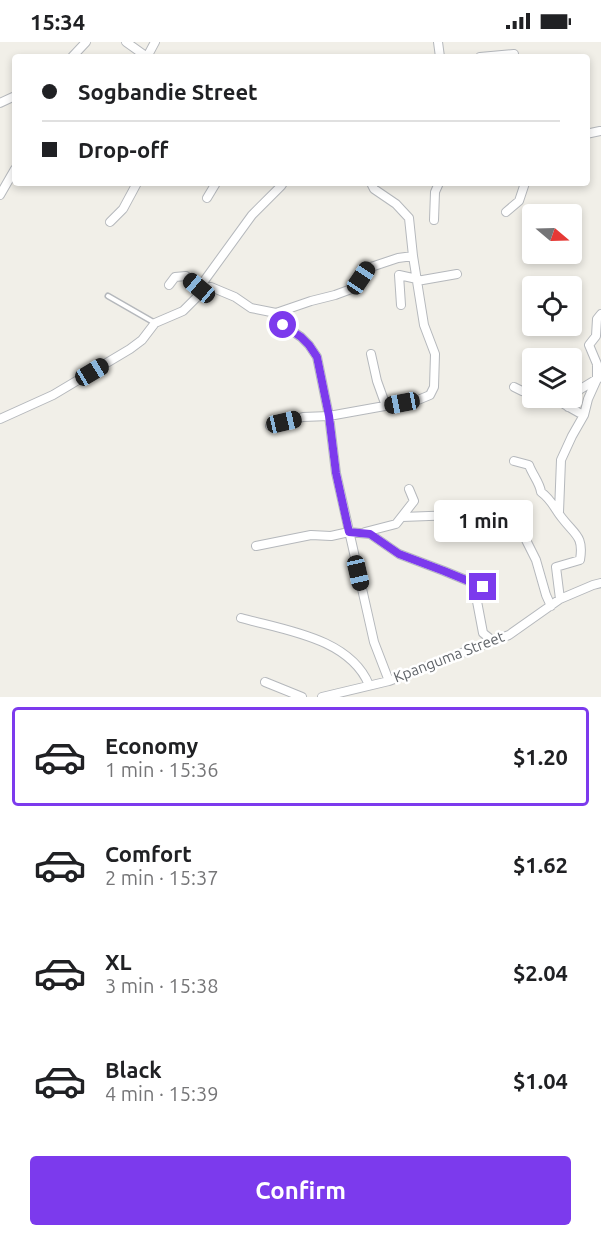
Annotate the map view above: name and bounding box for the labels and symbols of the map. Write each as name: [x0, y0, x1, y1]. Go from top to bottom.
north arrow: [522, 204, 582, 264]
car: [343, 258, 379, 298]
car: [179, 270, 219, 306]
route start: [269, 311, 296, 338]
car: [72, 355, 112, 389]
car: [383, 391, 421, 415]
car: [264, 409, 304, 435]
callout: 1 min: [434, 500, 532, 542]
car: [345, 553, 371, 593]
route end: [469, 573, 496, 600]
street label: Kpanguma Street: [391, 628, 507, 685]

